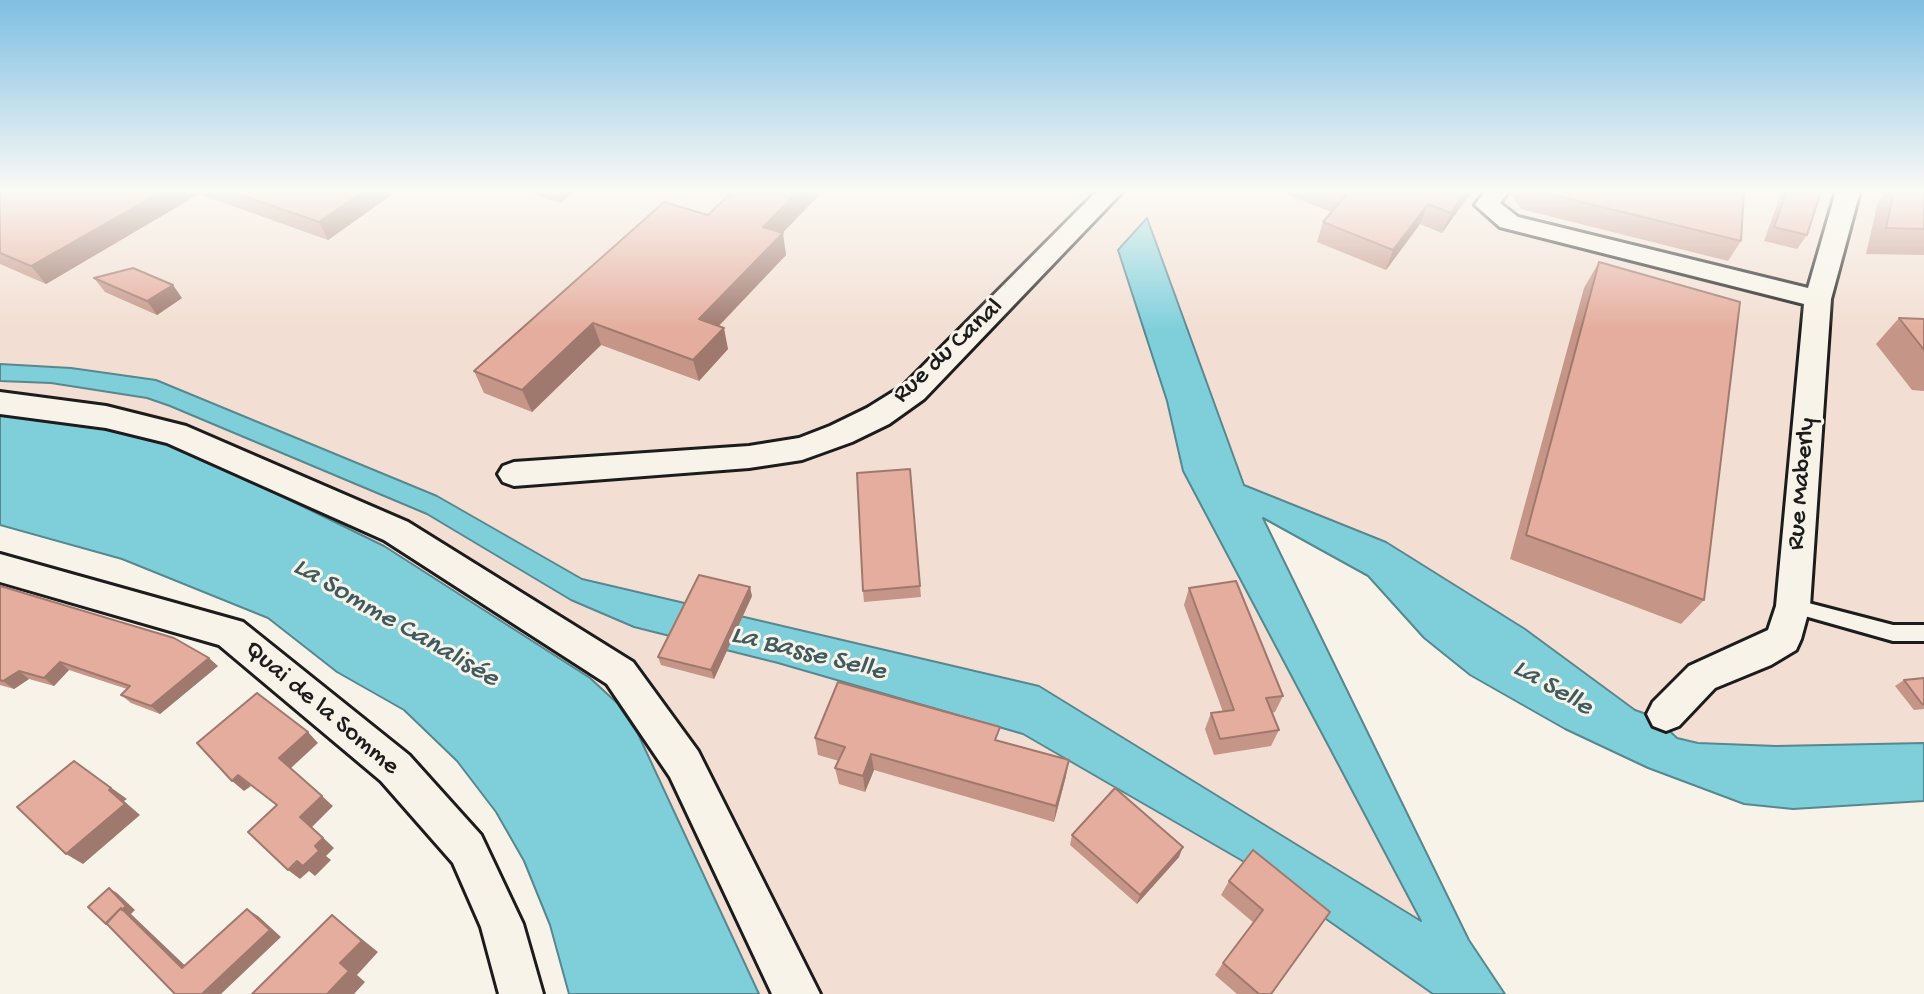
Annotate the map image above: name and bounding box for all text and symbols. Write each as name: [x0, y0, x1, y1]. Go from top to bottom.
street label: Rue du Canal: [887, 293, 1011, 411]
street label: Rue Maberly: [1782, 417, 1824, 551]
water label: La Somme Canalisée: [286, 551, 504, 697]
water label: La Basse Selle: [727, 620, 889, 690]
street label: Quai de la Somme: [237, 635, 405, 783]
water label: La Selle: [1506, 653, 1598, 725]

